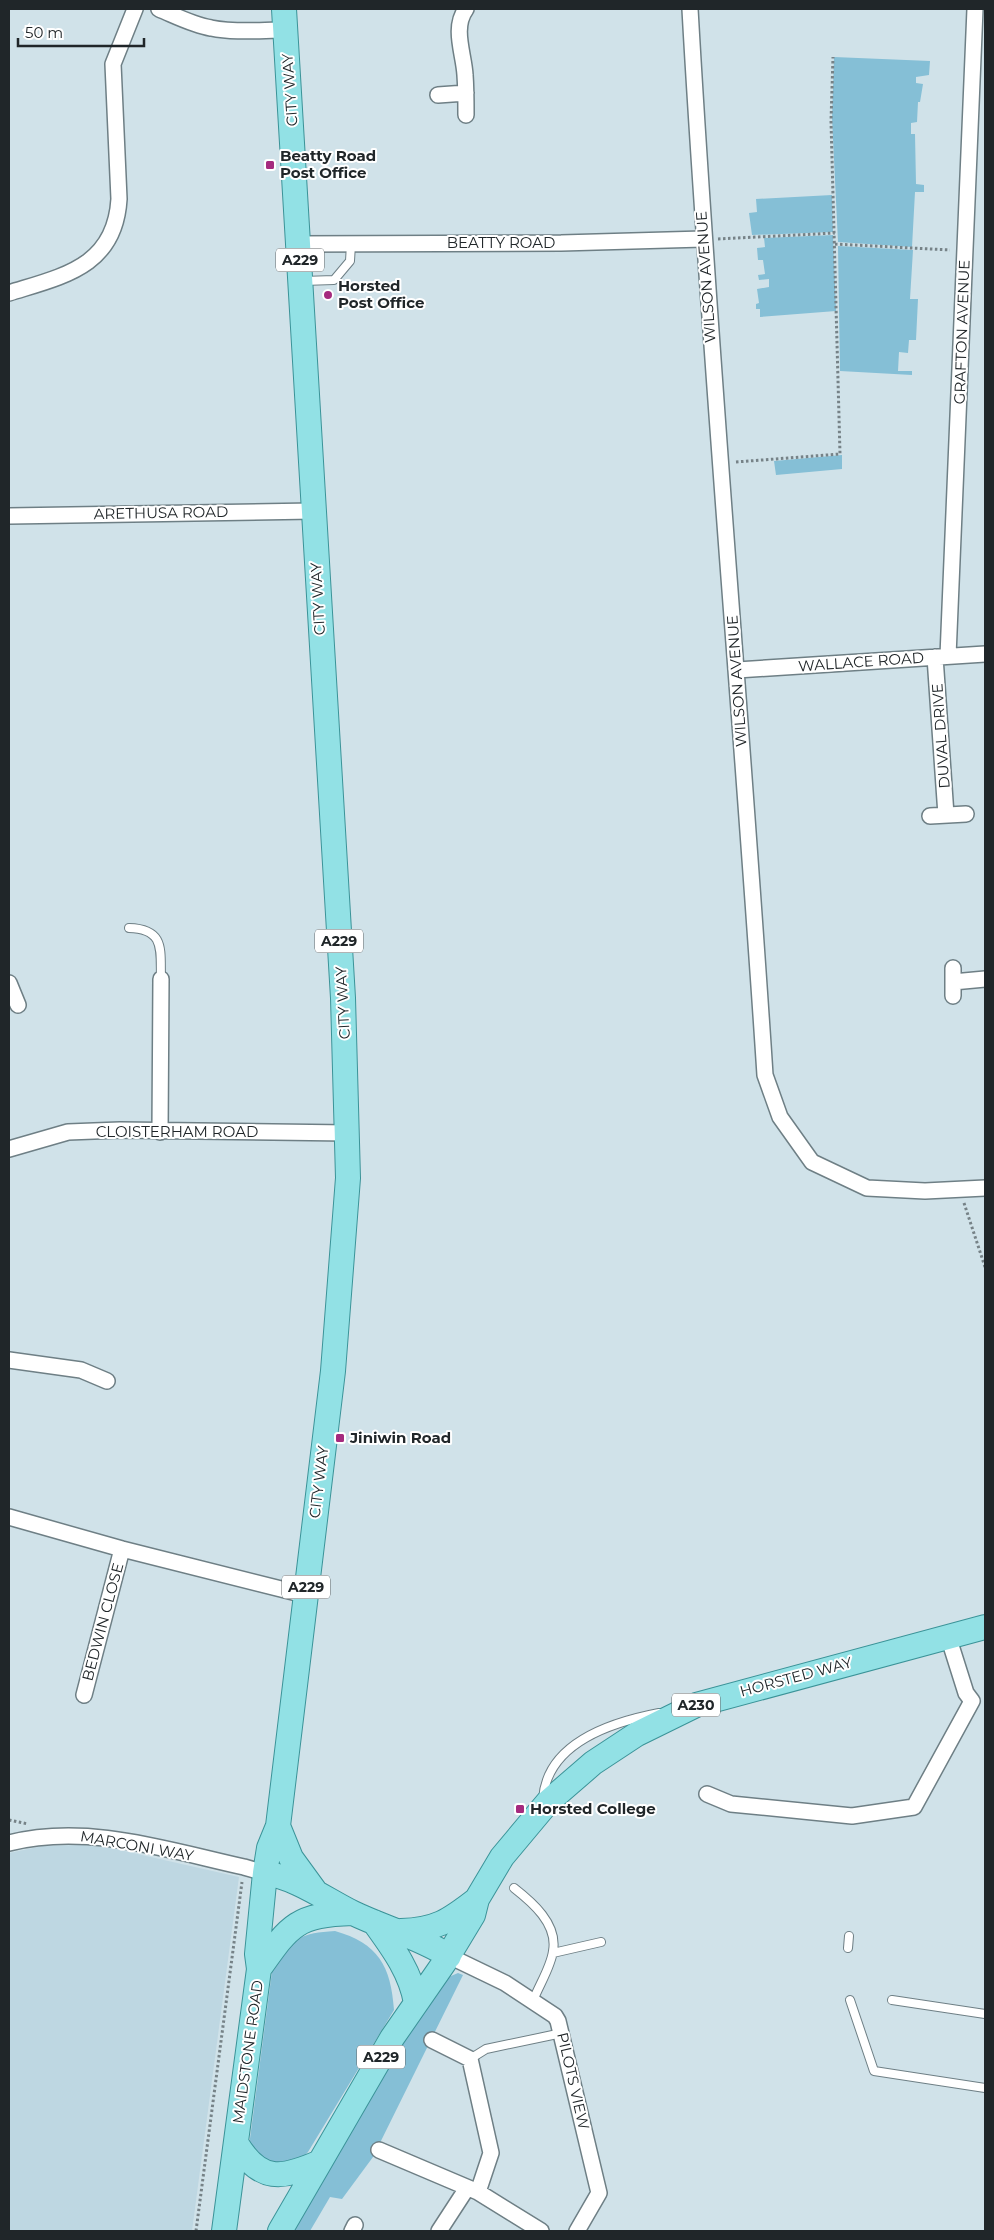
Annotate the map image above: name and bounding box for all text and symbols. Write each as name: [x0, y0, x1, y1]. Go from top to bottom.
scale bar: [18, 15, 144, 47]
text: 50 m: [25, 23, 63, 42]
street label: CITY WAY: [277, 53, 302, 127]
place label: Beatty Road Post Office: [280, 146, 376, 182]
marker: Beatty Road Post Office: [264, 159, 276, 171]
street label: WILSON AVENUE: [691, 210, 720, 344]
street label: BEATTY ROAD: [447, 233, 555, 252]
road number: A229: [276, 248, 324, 272]
street label: GRAFTON AVENUE: [949, 259, 974, 405]
place label: Horsted Post Office: [338, 276, 424, 312]
marker: Horsted Post Office: [322, 289, 334, 301]
street label: ARETHUSA ROAD: [94, 502, 228, 523]
street label: CITY WAY: [306, 562, 329, 636]
street label: WILSON AVENUE: [722, 614, 751, 748]
street label: WALLACE ROAD: [797, 648, 925, 675]
street label: DUVAL DRIVE: [927, 683, 954, 789]
road number: A229: [315, 929, 363, 952]
street label: CITY WAY: [331, 966, 354, 1040]
street label: CLOISTERHAM ROAD: [96, 1122, 258, 1141]
place label: Jiniwin Road: [349, 1428, 451, 1447]
marker: Jiniwin Road: [334, 1432, 346, 1444]
street label: CITY WAY: [305, 1444, 332, 1519]
street label: BEDWIN CLOSE: [78, 1561, 127, 1683]
road number: A229: [282, 1575, 330, 1598]
street label: HORSTED WAY: [738, 1652, 855, 1701]
road number: A230: [672, 1694, 720, 1716]
place label: Horsted College: [530, 1799, 656, 1818]
marker: Horsted College: [514, 1803, 526, 1815]
street label: MARCONI WAY: [79, 1826, 196, 1865]
street label: MAIDSTONE ROAD: [228, 1979, 267, 2125]
street label: PILOTS VIEW: [553, 2030, 594, 2132]
road number: A229: [357, 2045, 405, 2068]

